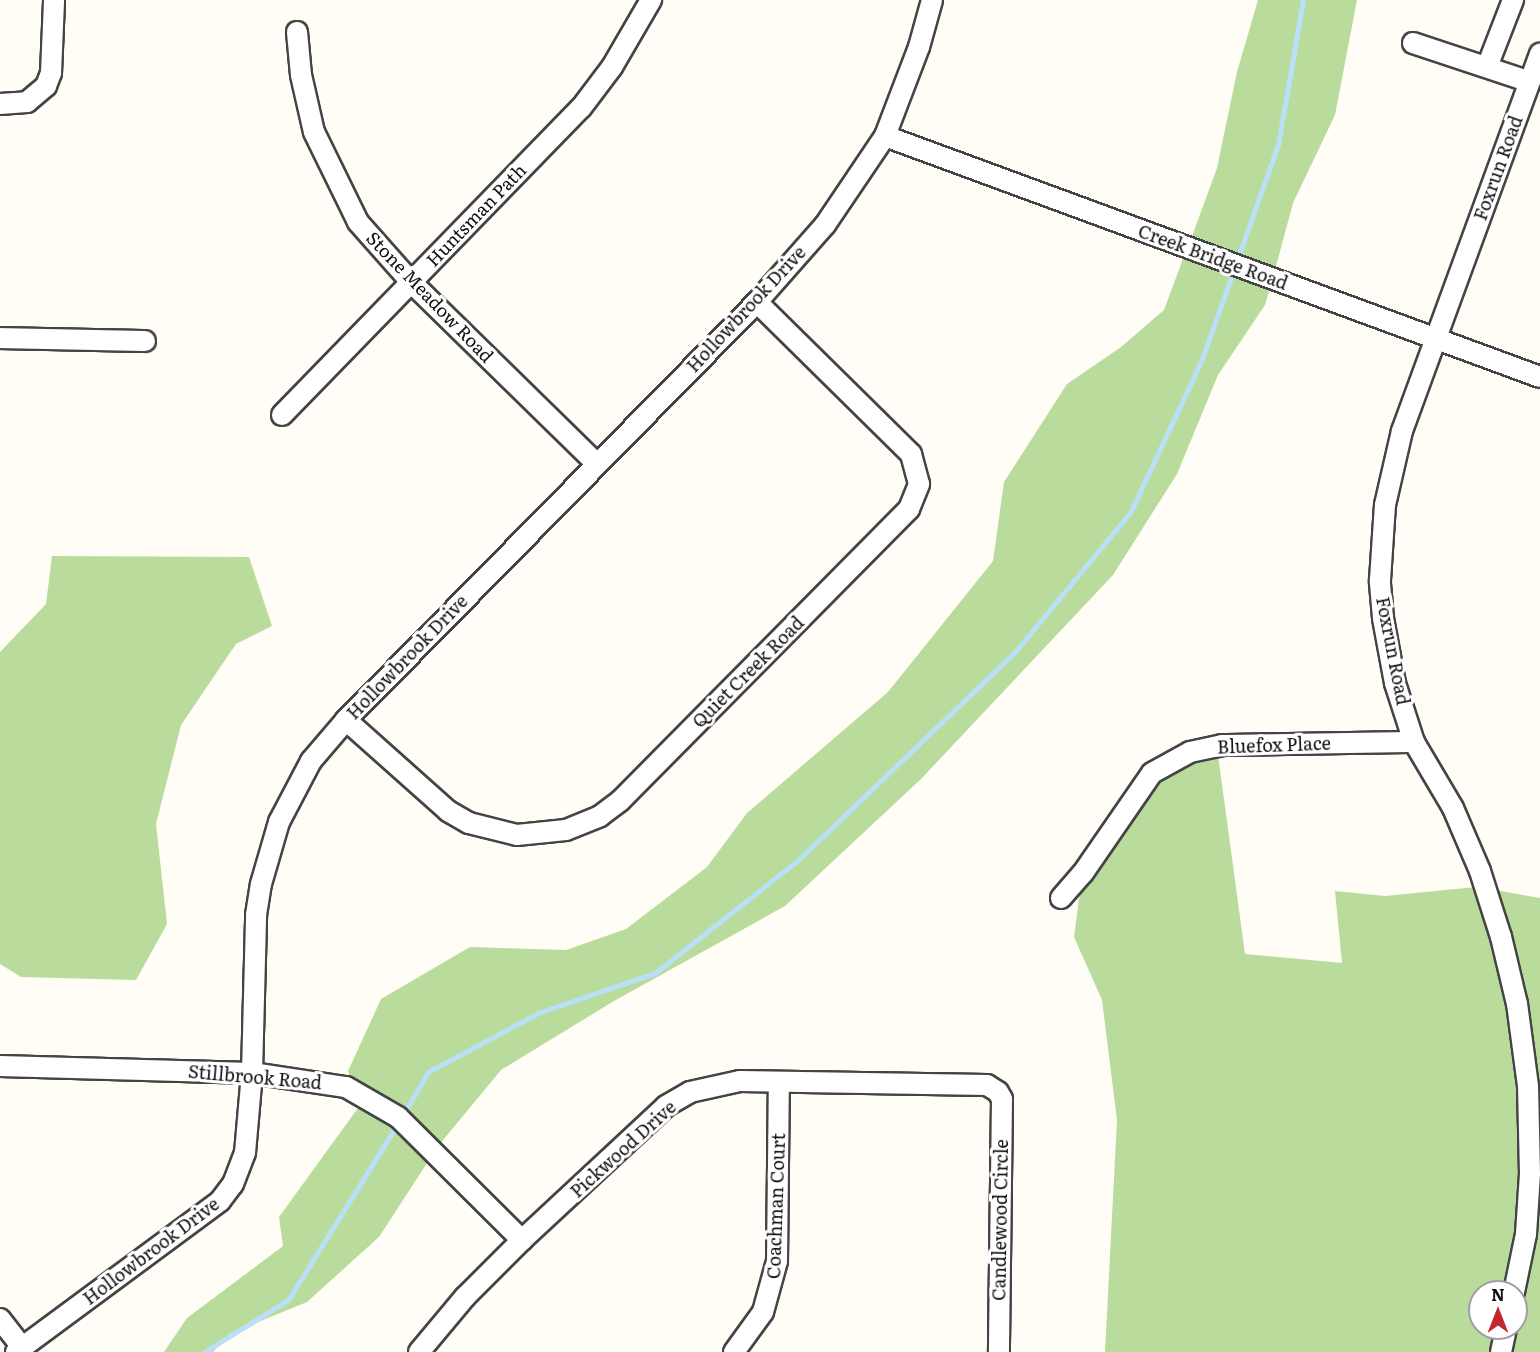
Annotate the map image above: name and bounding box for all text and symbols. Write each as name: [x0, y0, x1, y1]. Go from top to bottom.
street label: Foxrun Road: [1469, 113, 1527, 223]
street label: Huntsman Path: [422, 159, 530, 271]
street label: Creek Bridge Road: [1135, 220, 1291, 294]
street label: Stone Meadow Road: [362, 227, 498, 367]
street label: Hollowbrook Drive: [682, 241, 810, 377]
street label: Hollowbrook Drive: [342, 590, 472, 724]
street label: Foxrun Road: [1372, 595, 1414, 707]
street label: Quiet Creek Road: [688, 612, 808, 732]
street label: Bluefox Place: [1217, 732, 1331, 758]
street label: Stillbrook Road: [187, 1060, 323, 1094]
street label: Pickwood Drive: [566, 1096, 680, 1202]
street label: Coachman Court: [763, 1133, 789, 1279]
street label: Candlewood Circle: [988, 1139, 1012, 1301]
street label: Hollowbrook Drive: [79, 1193, 223, 1309]
north arrow: [1468, 1280, 1528, 1340]
text: N: [1491, 1282, 1505, 1306]

